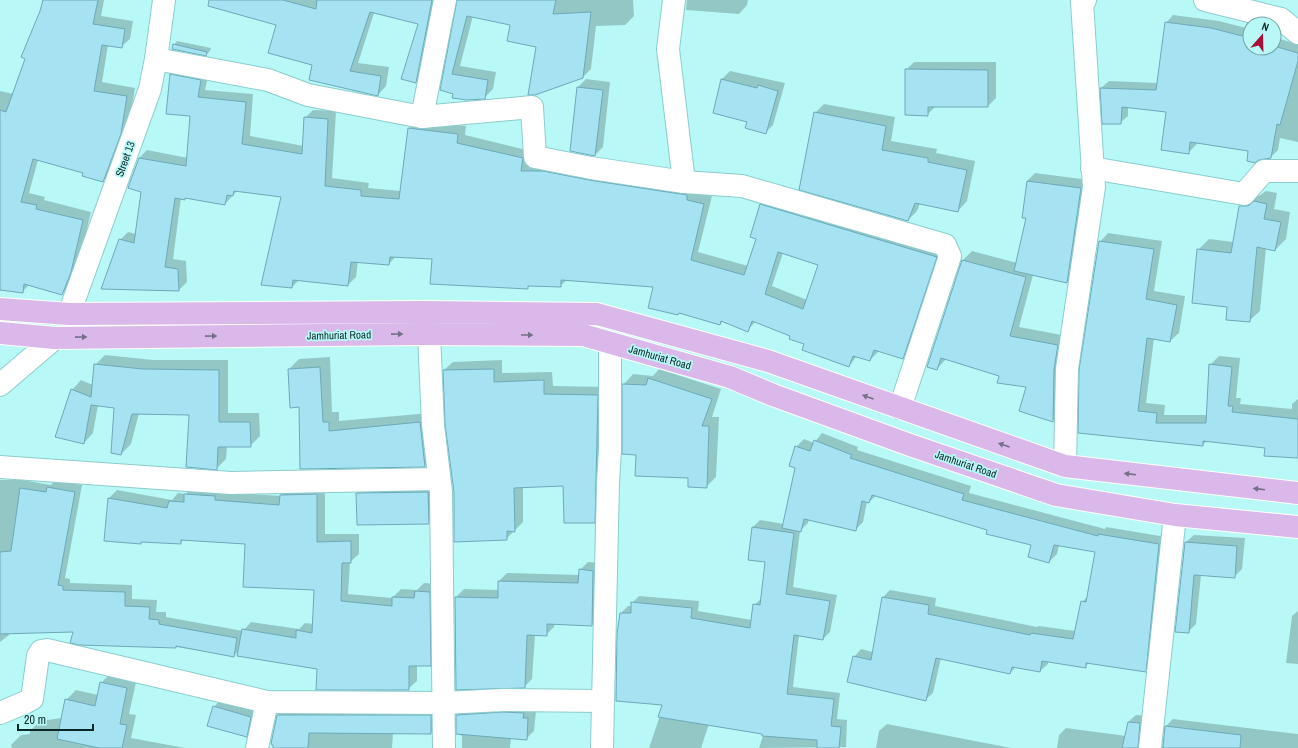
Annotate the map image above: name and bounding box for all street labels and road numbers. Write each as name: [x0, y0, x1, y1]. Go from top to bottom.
street label: Street 13: [112, 139, 138, 179]
street label: Jamhuriat Road: [307, 327, 371, 343]
street label: Jamhuriat Road: [627, 341, 693, 373]
street label: Jamhuriat Road: [933, 447, 999, 481]

